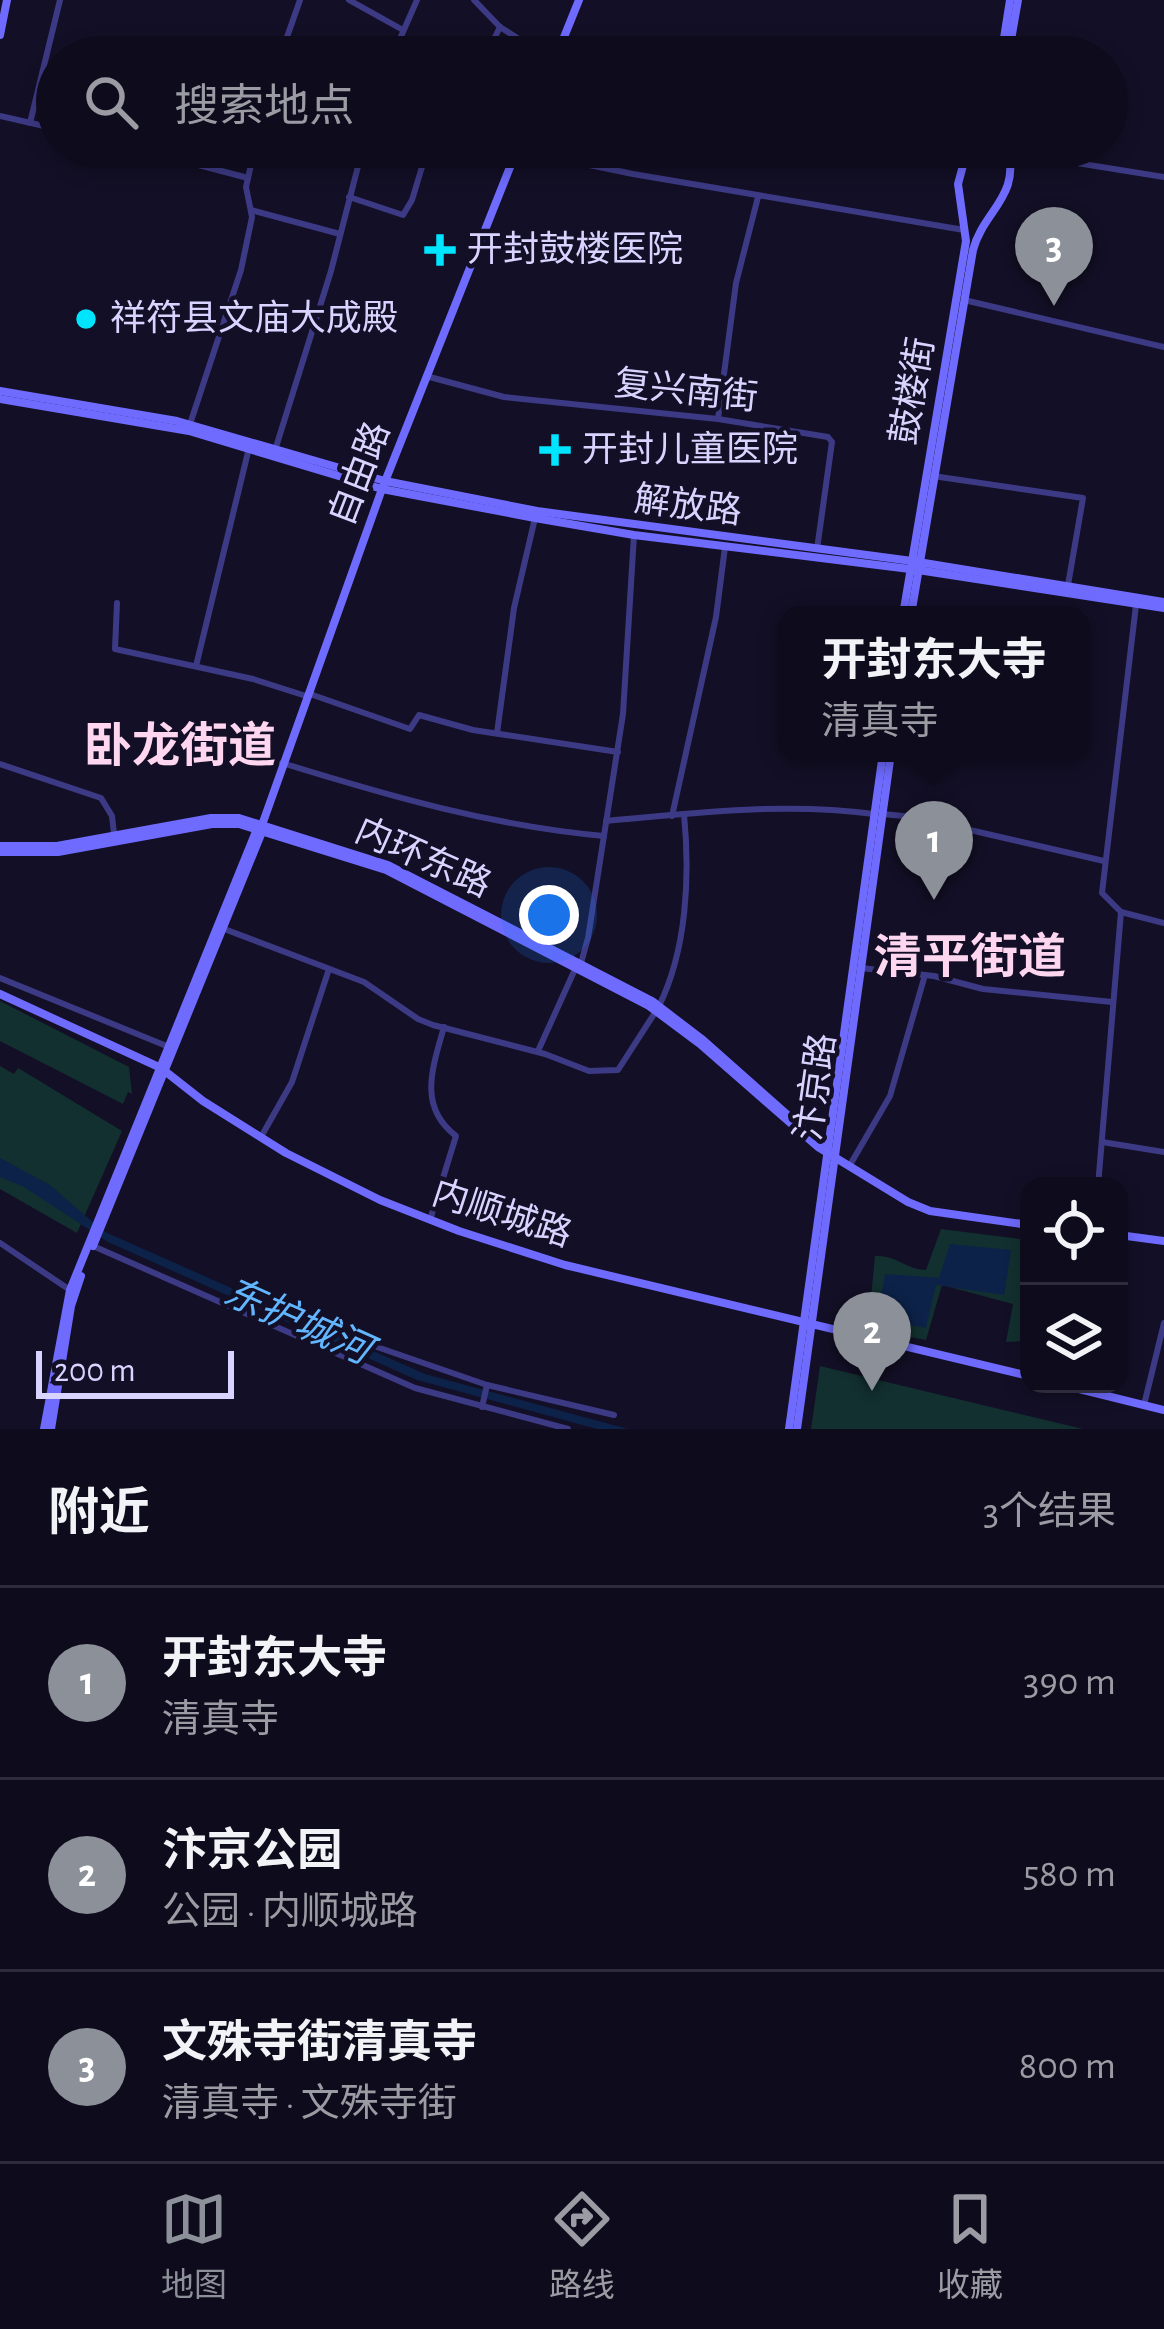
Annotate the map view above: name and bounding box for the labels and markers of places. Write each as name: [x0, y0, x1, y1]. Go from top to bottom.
pin: 3: [1015, 207, 1093, 306]
place label: 开封鼓楼医院: [467, 230, 683, 268]
marker: 开封鼓楼医院: [424, 234, 456, 266]
place label: 祥符县文庙大成殿: [110, 299, 398, 337]
marker: 祥符县文庙大成殿: [73, 306, 99, 332]
place label: 开封儿童医院: [582, 430, 798, 468]
marker: 开封儿童医院: [539, 434, 571, 466]
pin: 1: [895, 801, 973, 900]
pin: 2: [833, 1292, 911, 1391]

